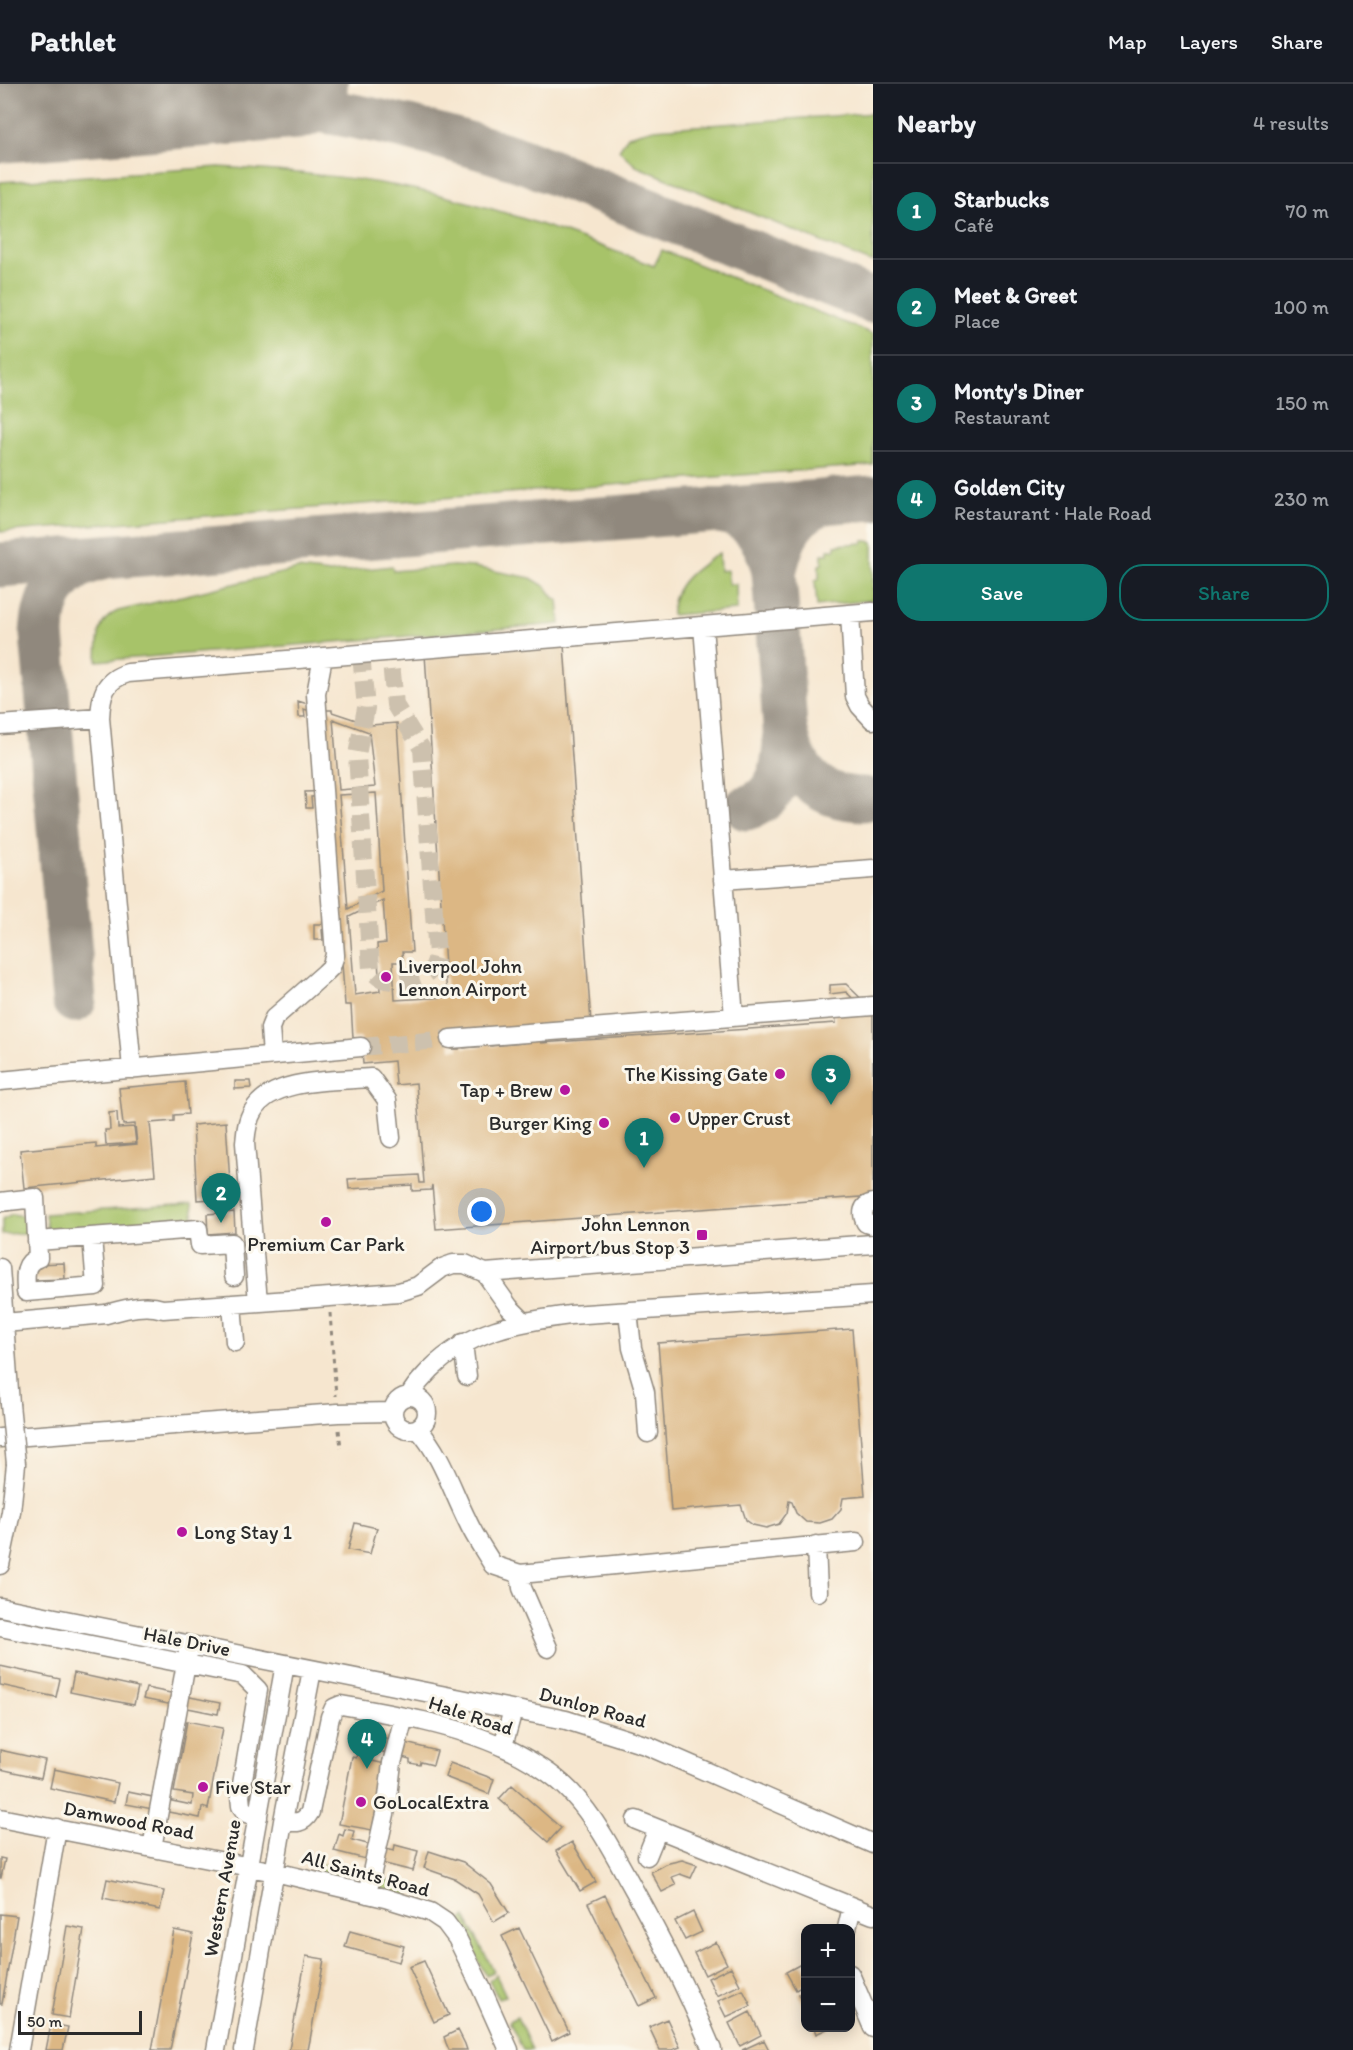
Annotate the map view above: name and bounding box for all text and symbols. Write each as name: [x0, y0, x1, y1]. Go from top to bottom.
text: Pathlet: [30, 24, 116, 58]
text: Map: [1108, 29, 1147, 54]
text: Layers: [1180, 29, 1238, 54]
text: Share: [1271, 29, 1323, 54]
text: Nearby: [897, 107, 976, 139]
text: 4 results: [1253, 111, 1329, 135]
text: Starbucks: [954, 186, 1049, 213]
text: 1: [912, 199, 921, 223]
text: 70 m: [1285, 199, 1329, 223]
text: Café: [954, 213, 994, 237]
text: Meet & Greet: [954, 282, 1077, 309]
text: 2: [911, 295, 922, 319]
text: 100 m: [1274, 295, 1329, 319]
text: Place: [954, 309, 1000, 333]
text: Monty's Diner: [954, 378, 1084, 405]
text: 3: [911, 391, 922, 415]
text: 150 m: [1276, 391, 1329, 415]
text: Restaurant: [954, 405, 1050, 429]
text: Golden City: [954, 474, 1065, 501]
text: 4: [910, 487, 923, 511]
text: 230 m: [1274, 487, 1329, 511]
text: Restaurant · Hale Road: [954, 501, 1151, 525]
button: Save: [897, 564, 1107, 621]
button: Share: [1119, 564, 1329, 621]
place label: Liverpool John Lennon Airport: [398, 954, 527, 1001]
marker: Liverpool John Lennon Airport: [379, 970, 393, 984]
pin: 3: [812, 1056, 850, 1105]
place label: The Kissing Gate: [624, 1062, 768, 1086]
marker: The Kissing Gate: [773, 1067, 787, 1081]
place label: Tap + Brew: [460, 1078, 553, 1102]
marker: Tap + Brew: [558, 1083, 572, 1097]
place label: Upper Crust: [687, 1106, 791, 1130]
place label: Burger King: [489, 1111, 593, 1135]
marker: Upper Crust: [668, 1111, 682, 1125]
marker: Burger King: [597, 1116, 611, 1130]
pin: 1: [624, 1118, 664, 1168]
pin: 2: [202, 1174, 240, 1223]
your location: [467, 1197, 496, 1226]
place label: John Lennon Airport/bus Stop 3: [530, 1212, 690, 1259]
marker: Premium Car Park: [319, 1215, 333, 1229]
marker: John Lennon Airport/bus Stop 3: [695, 1228, 709, 1242]
place label: Premium Car Park: [247, 1232, 405, 1256]
place label: Long Stay 1: [194, 1520, 292, 1544]
marker: Long Stay 1: [175, 1525, 189, 1539]
street label: Hale Drive: [142, 1621, 232, 1661]
street label: Dunlop Road: [537, 1681, 649, 1733]
street label: Hale Road: [426, 1690, 517, 1740]
pin: 4: [348, 1720, 386, 1769]
place label: Five Star: [215, 1775, 291, 1799]
marker: Five Star: [196, 1780, 210, 1794]
place label: GoLocalExtra: [373, 1790, 490, 1814]
marker: GoLocalExtra: [354, 1795, 368, 1809]
street label: Damwood Road: [61, 1796, 197, 1844]
street label: Western Avenue: [198, 1817, 246, 1959]
street label: All Saints Road: [300, 1844, 433, 1902]
map controls: [801, 1924, 855, 2032]
button: +: [801, 1924, 855, 1978]
button: −: [801, 1978, 855, 2032]
scale bar: [18, 2008, 142, 2036]
text: 50 m: [27, 2012, 62, 2031]

